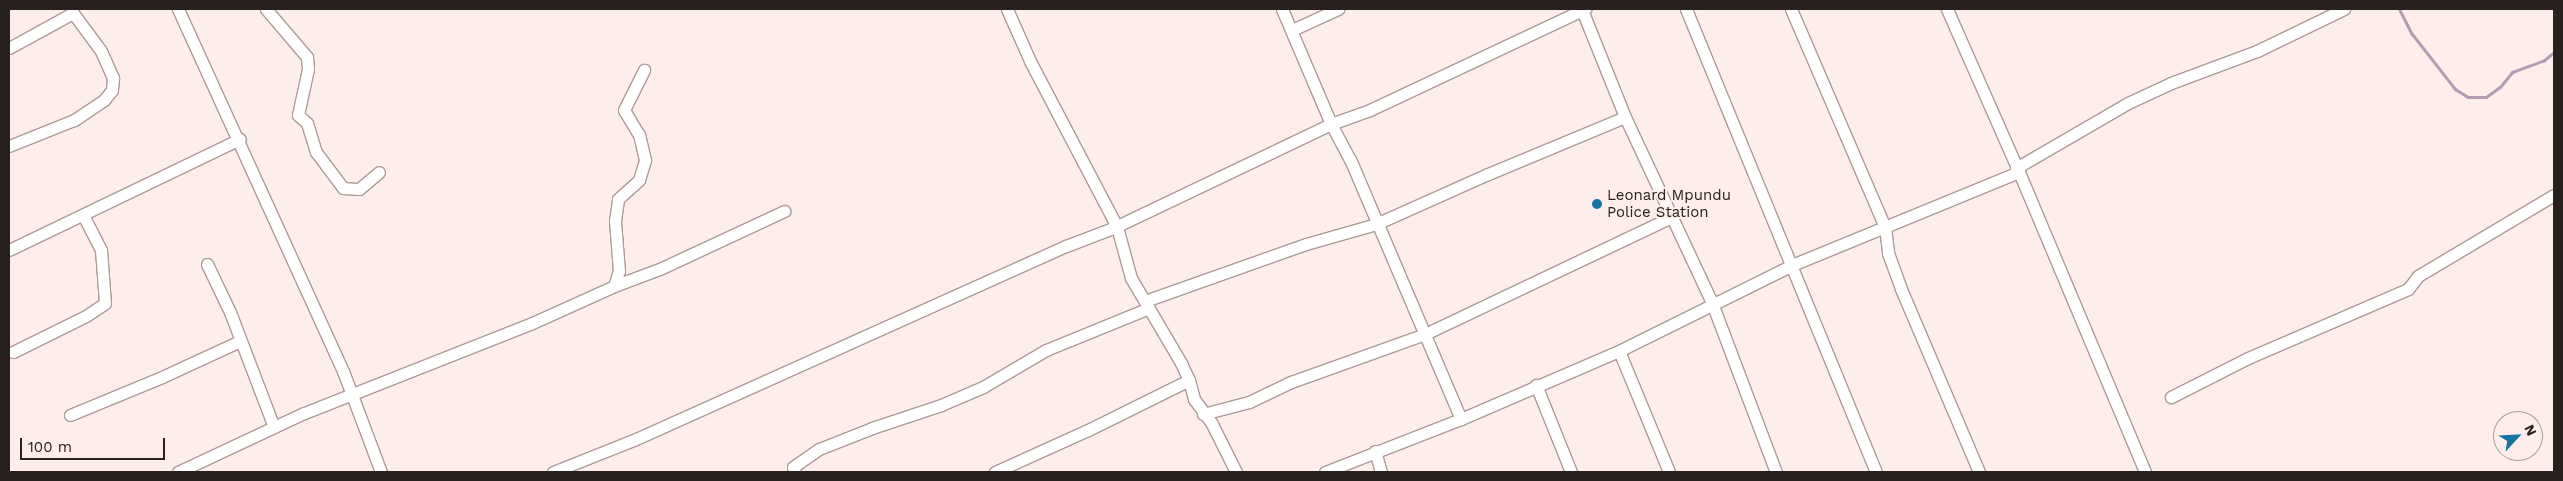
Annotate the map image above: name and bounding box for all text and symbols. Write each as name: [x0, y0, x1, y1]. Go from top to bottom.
place label: Leonard Mpundu Police Station: [1607, 186, 1731, 221]
marker: Leonard Mpundu Police Station: [1591, 198, 1603, 210]
north arrow: [2493, 411, 2543, 461]
text: N: [2521, 422, 2540, 438]
scale bar: [22, 428, 168, 460]
text: 100 m: [28, 438, 72, 456]

